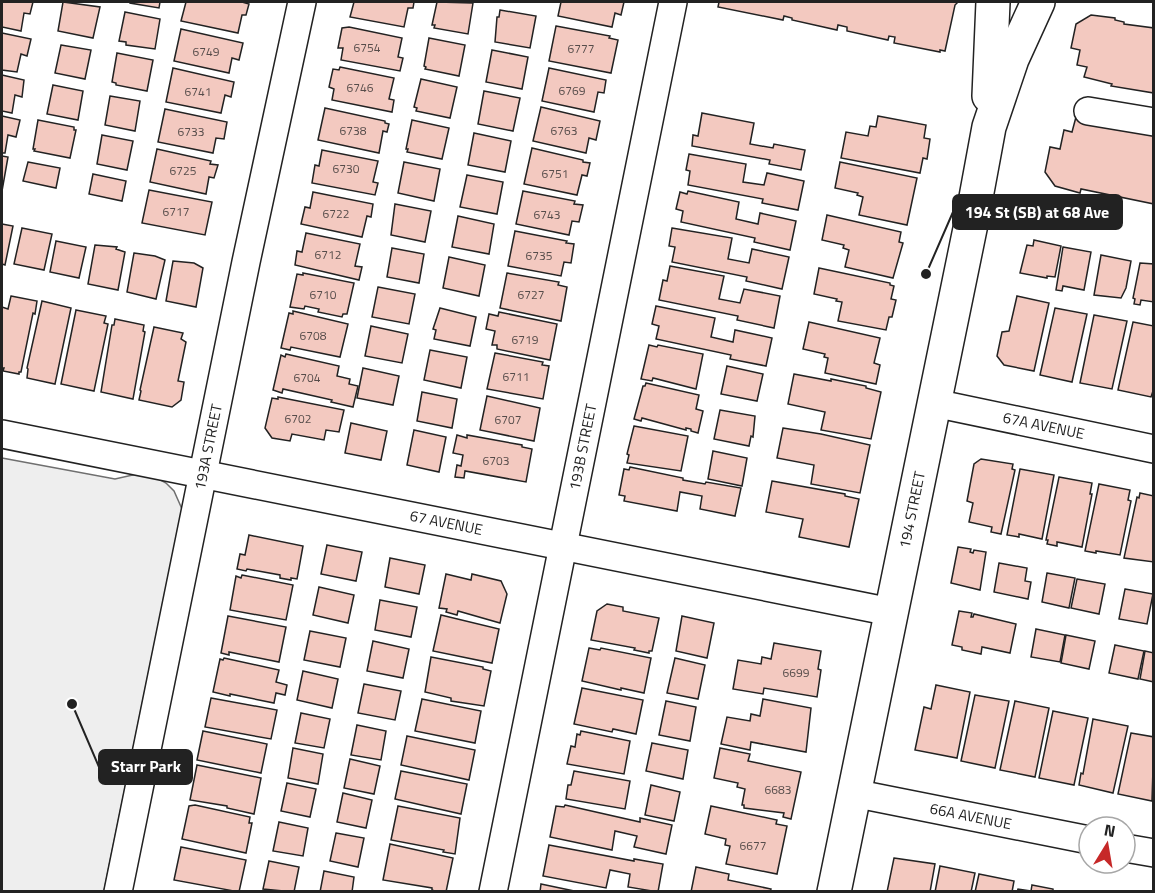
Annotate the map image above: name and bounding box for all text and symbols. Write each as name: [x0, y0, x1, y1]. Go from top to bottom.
house number: 6754: [354, 38, 381, 57]
house number: 6777: [568, 39, 594, 58]
house number: 6749: [193, 42, 220, 61]
house number: 6746: [347, 78, 374, 97]
house number: 6769: [559, 81, 586, 100]
house number: 6741: [185, 82, 211, 101]
house number: 6738: [340, 121, 367, 140]
house number: 6763: [551, 121, 577, 140]
house number: 6733: [178, 122, 204, 141]
house number: 6730: [333, 159, 360, 178]
house number: 6725: [170, 161, 197, 180]
house number: 6751: [542, 164, 568, 183]
callout: 194 St (SB) at 68 Ave: [953, 195, 1122, 229]
text: 194 St (SB) at 68 Ave: [965, 200, 1109, 224]
house number: 6717: [163, 202, 189, 221]
house number: 6722: [323, 204, 349, 223]
house number: 6743: [534, 205, 560, 224]
house number: 6712: [315, 245, 341, 264]
house number: 6735: [526, 246, 553, 265]
house number: 6710: [310, 285, 337, 304]
house number: 6727: [518, 285, 544, 304]
house number: 6708: [300, 326, 327, 345]
house number: 6719: [512, 330, 539, 349]
house number: 6711: [503, 367, 529, 386]
house number: 6704: [294, 368, 321, 387]
street label: 193A STREET: [188, 402, 228, 492]
street label: 193B STREET: [563, 402, 602, 492]
street label: 67A AVENUE: [1001, 406, 1087, 445]
house number: 6702: [285, 409, 311, 428]
house number: 6707: [495, 410, 521, 429]
house number: 6703: [483, 451, 509, 470]
street label: 194 STREET: [893, 469, 931, 551]
street label: 67 AVENUE: [408, 504, 485, 541]
house number: 6699: [783, 663, 810, 682]
callout: Starr Park: [99, 750, 192, 784]
text: Starr Park: [111, 754, 182, 778]
house number: 6683: [765, 780, 791, 799]
street label: 66A AVENUE: [928, 797, 1014, 835]
north arrow: [1077, 815, 1137, 875]
text: N: [1102, 817, 1118, 843]
house number: 6677: [740, 836, 766, 855]

